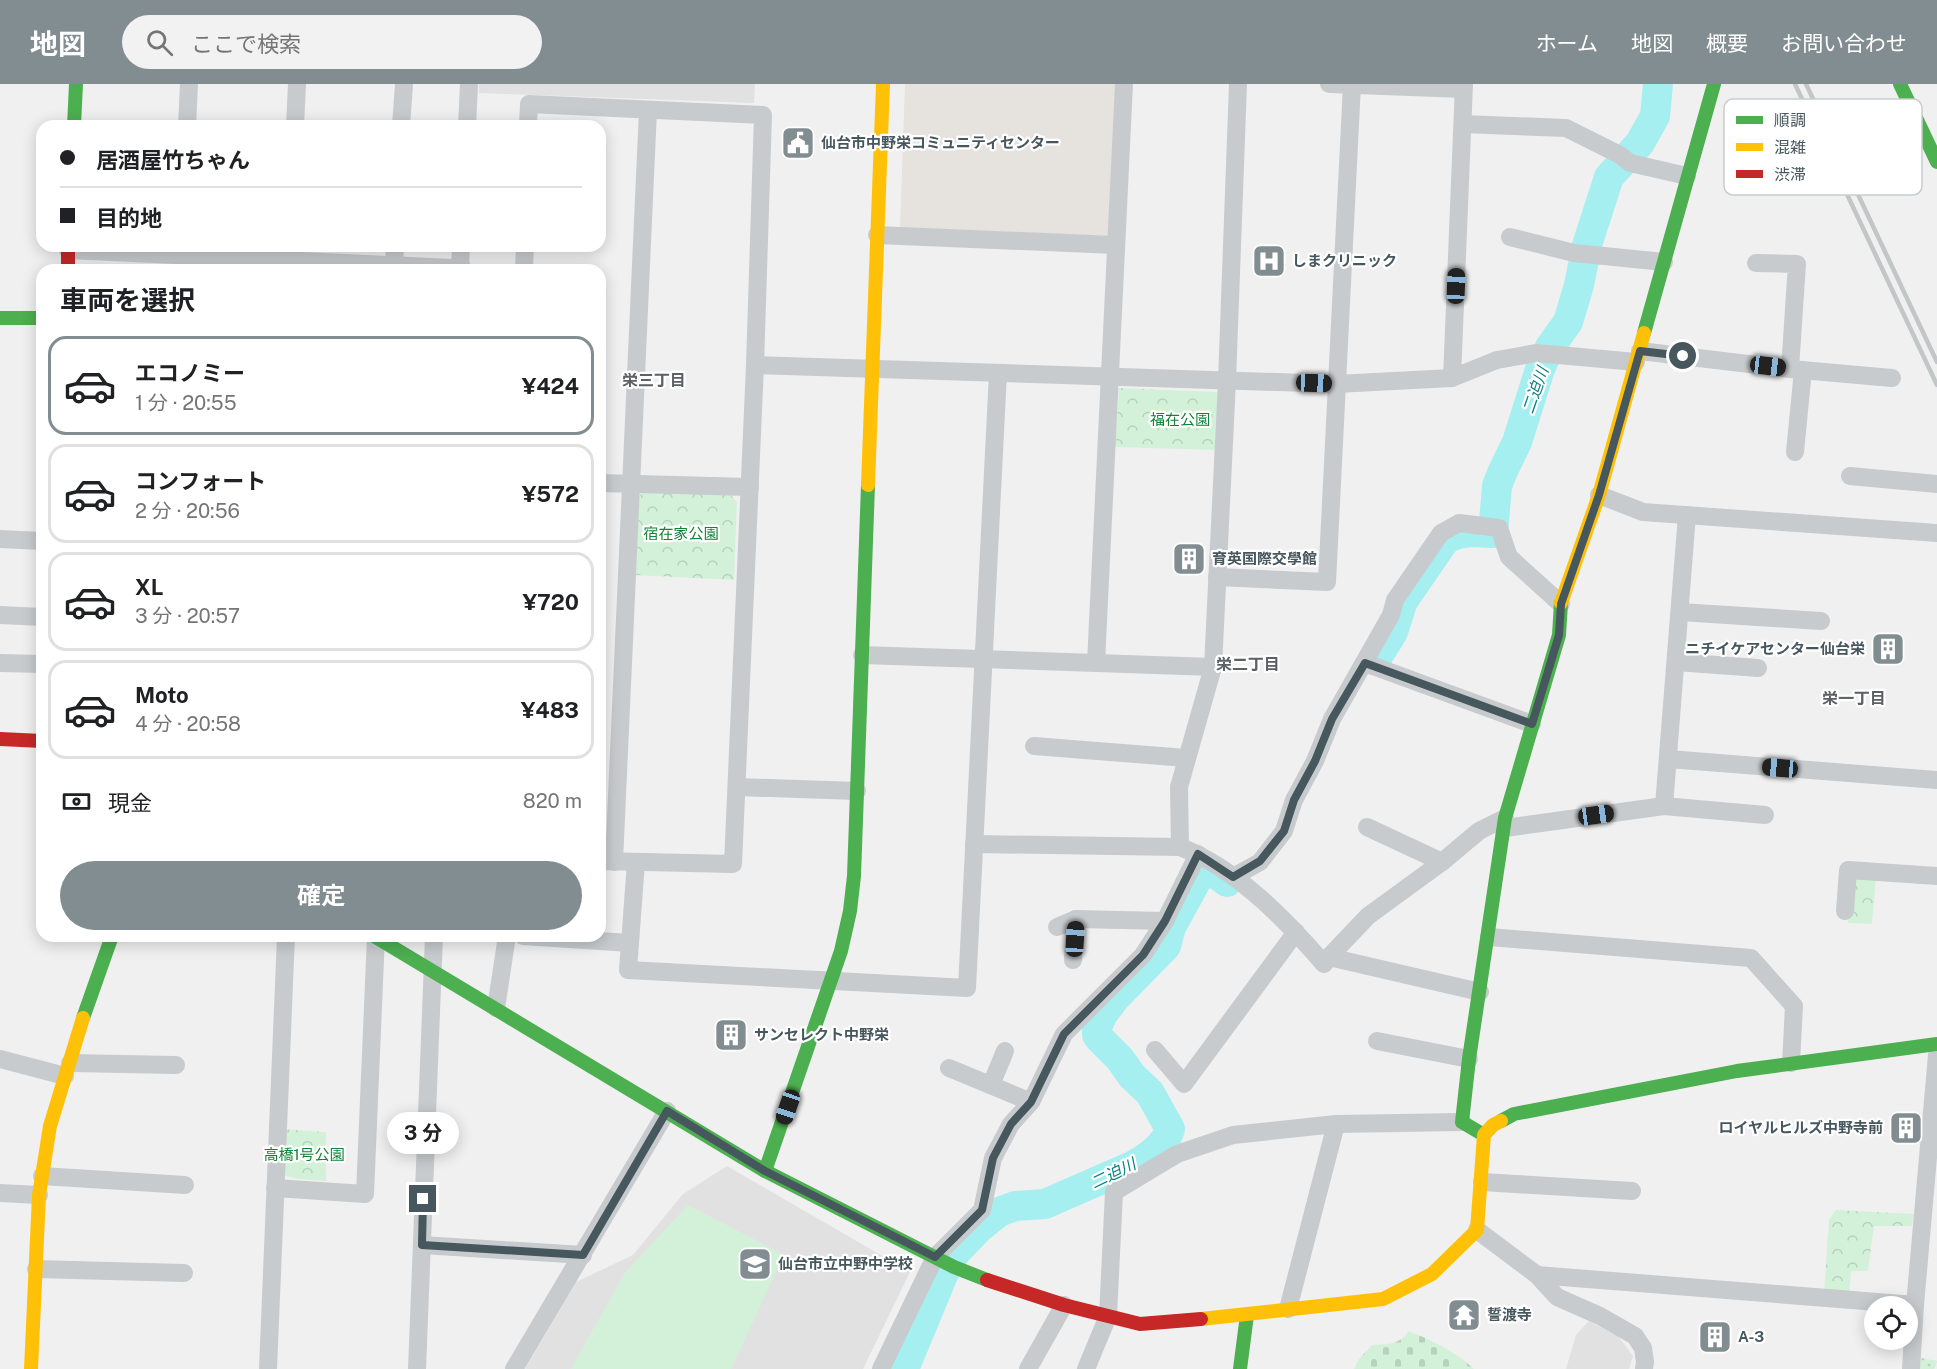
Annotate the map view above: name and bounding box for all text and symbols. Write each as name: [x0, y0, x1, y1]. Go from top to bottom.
search box: [122, 15, 542, 69]
icon: search: [143, 26, 176, 59]
text: 地図: [30, 27, 86, 60]
text: ここで検索: [191, 31, 301, 57]
text: ホーム: [1536, 31, 1598, 56]
text: 地図: [1631, 31, 1673, 56]
text: 概要: [1706, 31, 1748, 56]
text: お問い合わせ: [1781, 31, 1907, 56]
legend: [1724, 99, 1922, 195]
text: 順調: [1774, 111, 1806, 130]
public building icon: 仙台市中野栄コミュニティセンター: [780, 125, 816, 161]
place label: 仙台市中野栄コミュニティセンター: [821, 134, 1060, 151]
text: 混雑: [1774, 138, 1806, 157]
text: 居酒屋竹ちゃん: [96, 147, 250, 173]
text: 渋滞: [1774, 165, 1806, 184]
text: 目的地: [96, 205, 162, 231]
hospital icon: しまクリニック: [1251, 243, 1287, 279]
place label: しまクリニック: [1292, 252, 1397, 269]
car: [1446, 268, 1466, 304]
text: 車両を選択: [60, 284, 195, 316]
route start: [1669, 342, 1696, 369]
car: [1749, 355, 1787, 377]
icon: car: [63, 359, 117, 413]
text: エコノミー: [135, 360, 245, 386]
water label: 二迫川: [1519, 362, 1553, 416]
district label: 栄三丁目: [622, 371, 686, 390]
text: ¥424: [522, 373, 579, 399]
car: [1296, 373, 1332, 393]
text: 1 分 · 20:55: [135, 391, 236, 415]
park label: 福在公園: [1150, 411, 1210, 428]
icon: car: [63, 467, 117, 521]
text: コンフォート: [135, 468, 266, 494]
text: ¥572: [522, 481, 579, 507]
text: 2 分 · 20:56: [135, 499, 240, 523]
park label: 宿在家公園: [643, 525, 719, 542]
building icon: 育英国際交學館: [1171, 541, 1207, 577]
place label: 育英国際交學館: [1212, 550, 1317, 567]
text: XL: [135, 574, 163, 600]
icon: car: [63, 575, 117, 629]
text: ¥720: [523, 589, 579, 615]
text: 3 分 · 20:57: [135, 604, 240, 628]
building icon: ニチイケアセンター仙台栄: [1870, 631, 1906, 667]
place label: ニチイケアセンター仙台栄: [1685, 640, 1865, 657]
district label: 栄二丁目: [1216, 655, 1280, 674]
text: Moto: [135, 682, 189, 708]
icon: car: [63, 683, 117, 737]
district label: 栄一丁目: [1822, 689, 1886, 708]
text: ¥483: [521, 697, 579, 723]
text: 4 分 · 20:58: [135, 712, 241, 736]
car: [1761, 757, 1799, 779]
icon: cash: [60, 785, 93, 818]
text: 820 m: [523, 789, 582, 813]
text: 現金: [108, 790, 152, 816]
car: [1577, 804, 1615, 826]
button: 確定: [60, 861, 582, 930]
car: [1065, 921, 1085, 957]
building icon: サンセレクト中野栄: [713, 1017, 749, 1053]
place label: サンセレクト中野栄: [754, 1026, 889, 1043]
car: [774, 1087, 802, 1127]
building icon: ロイヤルヒルズ中野寺前: [1888, 1110, 1924, 1146]
callout: 3 分: [387, 1112, 459, 1154]
place label: ロイヤルヒルズ中野寺前: [1718, 1119, 1883, 1136]
text: 3 分: [404, 1121, 442, 1145]
park label: 高橋1号公園: [263, 1146, 345, 1163]
water label: 二迫川: [1087, 1154, 1141, 1193]
route end: [409, 1185, 436, 1212]
school or university icon: 仙台市立中野中学校: [737, 1246, 773, 1282]
place label: 仙台市立中野中学校: [778, 1255, 913, 1272]
map controls: [1864, 1296, 1918, 1350]
button: locate: [1864, 1296, 1918, 1350]
temple icon: 誓渡寺: [1446, 1297, 1482, 1333]
place label: 誓渡寺: [1487, 1306, 1532, 1323]
building icon: A-3: [1697, 1319, 1733, 1355]
place label: A-3: [1738, 1328, 1764, 1345]

